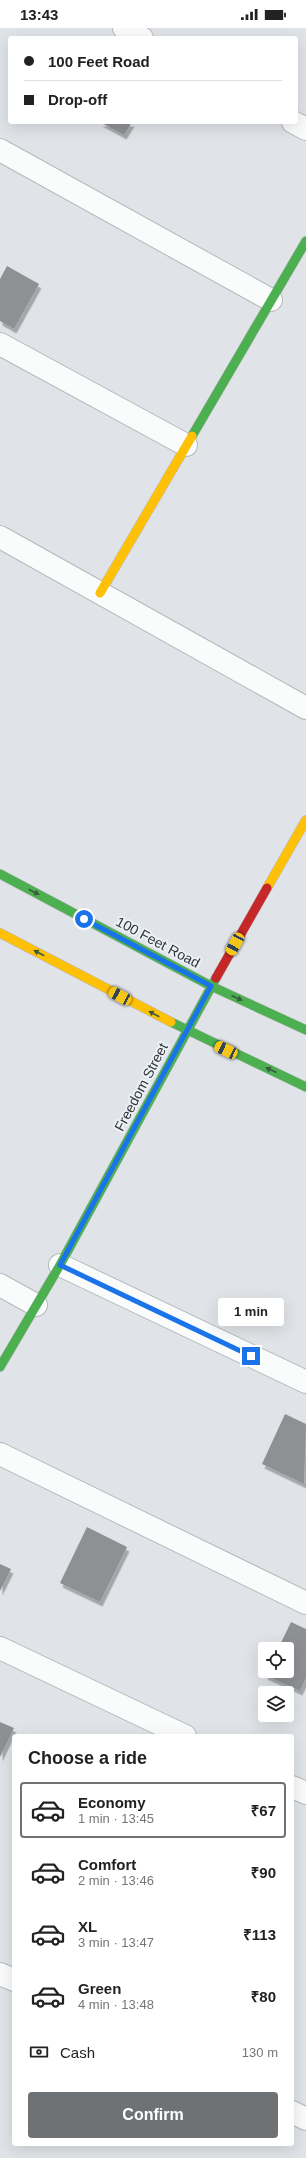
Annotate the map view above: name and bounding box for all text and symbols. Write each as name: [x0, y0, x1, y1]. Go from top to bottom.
text: 13:43: [20, 6, 58, 23]
text: 100 Feet Road: [48, 53, 150, 70]
text: Drop-off: [48, 91, 107, 108]
one-way arrow: [29, 889, 40, 896]
route start: [75, 910, 93, 928]
street label: 100 Feet Road: [113, 913, 203, 971]
car: [224, 931, 246, 957]
one-way arrow: [33, 950, 44, 956]
car: [107, 985, 133, 1007]
one-way arrow: [231, 995, 242, 1001]
one-way arrow: [148, 1010, 159, 1017]
car: [213, 1039, 239, 1061]
street label: Freedom Street: [111, 1040, 171, 1134]
one-way arrow: [265, 1067, 276, 1073]
callout: 1 min: [218, 1298, 284, 1326]
text: 1 min: [234, 1304, 268, 1319]
route end: [242, 1347, 260, 1365]
map controls: [258, 1642, 294, 1722]
button: locate: [258, 1642, 294, 1678]
button: layers: [258, 1686, 294, 1722]
text: Choose a ride: [28, 1748, 147, 1768]
icon: car: [30, 1792, 66, 1828]
text: Economy: [78, 1794, 146, 1811]
text: ₹67: [251, 1802, 276, 1819]
text: 1 min · 13:45: [78, 1811, 154, 1826]
icon: car: [30, 1854, 66, 1890]
text: Comfort: [78, 1856, 136, 1873]
text: ₹90: [251, 1864, 276, 1881]
text: 2 min · 13:46: [78, 1873, 154, 1888]
icon: car: [30, 1916, 66, 1952]
text: XL: [78, 1918, 97, 1935]
text: ₹113: [243, 1926, 276, 1943]
text: 3 min · 13:47: [78, 1935, 154, 1950]
icon: car: [30, 1978, 66, 2014]
text: Green: [78, 1980, 121, 1997]
text: ₹80: [251, 1988, 276, 2005]
text: 4 min · 13:48: [78, 1997, 154, 2012]
icon: cash: [28, 2041, 50, 2063]
text: Cash: [60, 2044, 95, 2061]
text: 130 m: [242, 2045, 278, 2060]
button: Confirm: [28, 2092, 278, 2138]

